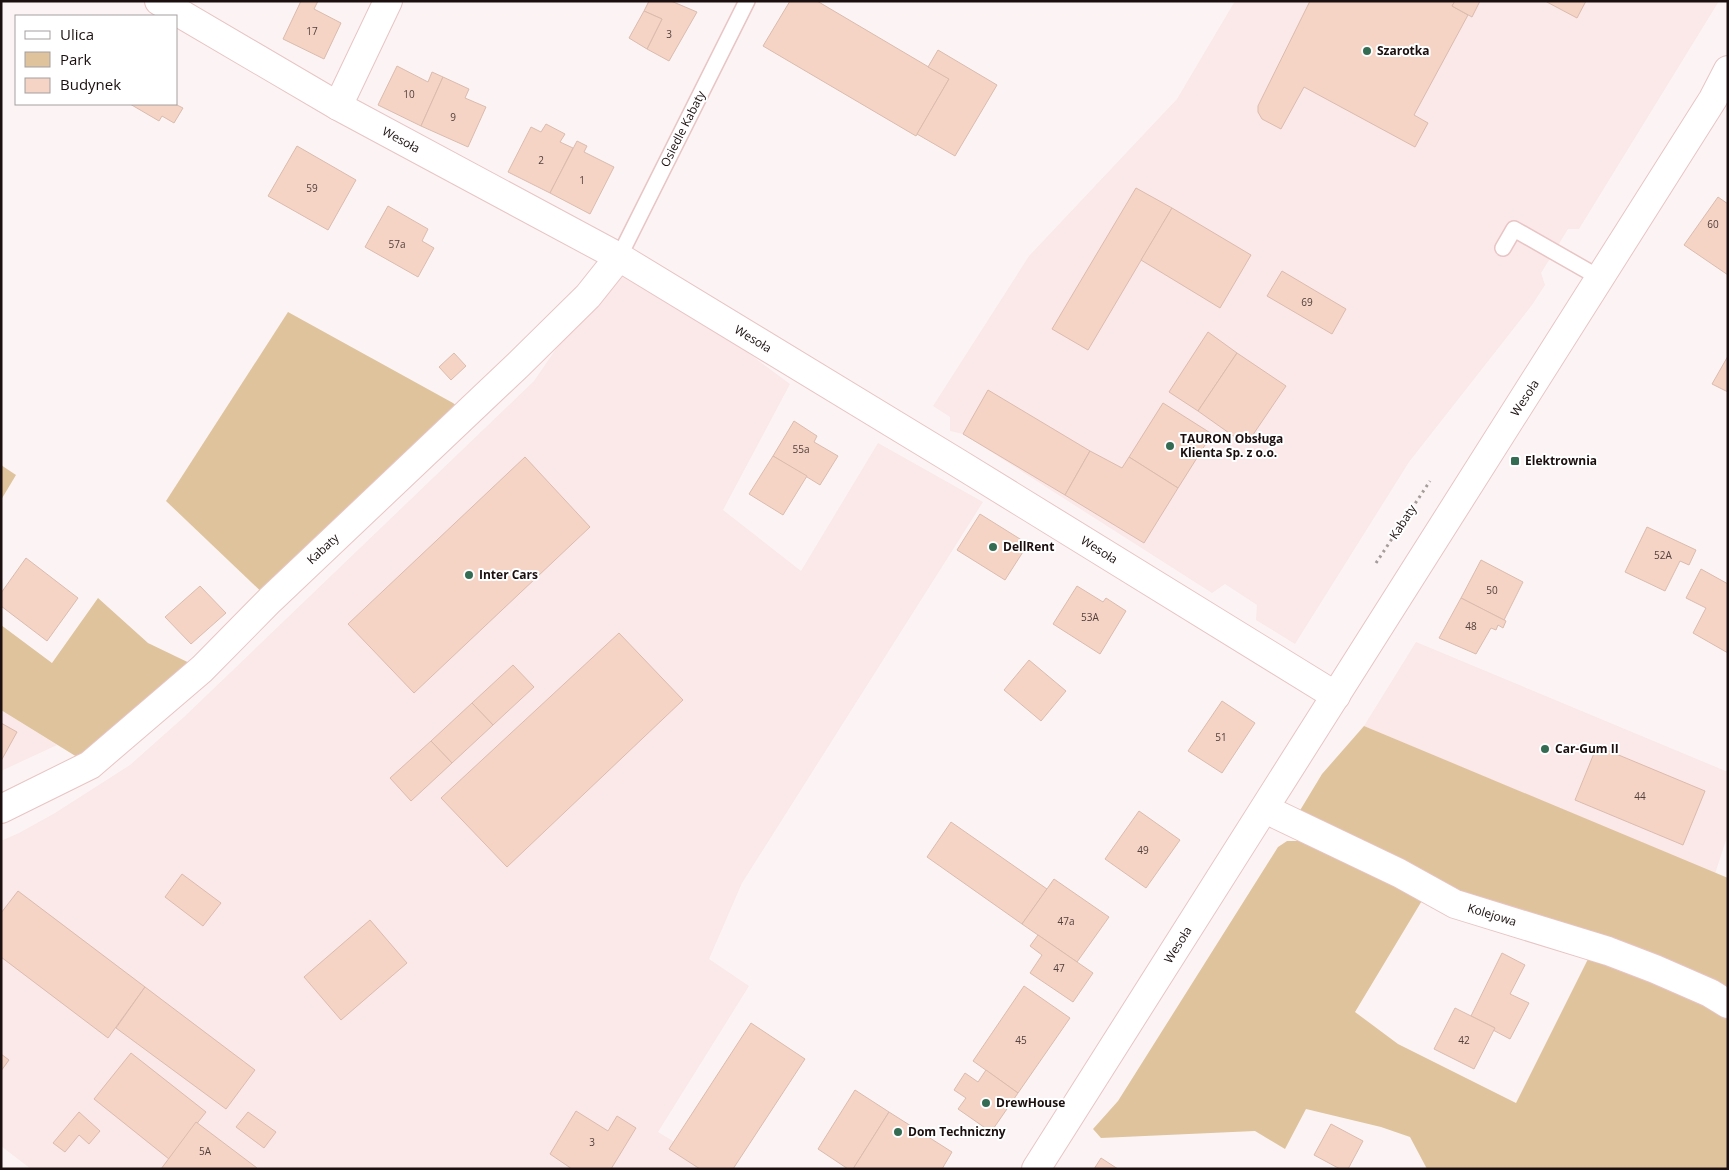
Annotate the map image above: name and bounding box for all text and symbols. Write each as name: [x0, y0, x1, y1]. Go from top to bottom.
legend: [15, 15, 178, 105]
text: Ulica: [60, 24, 94, 44]
house number: 17: [306, 24, 318, 38]
house number: 3: [666, 27, 672, 41]
place label: Szarotka: [1377, 42, 1430, 59]
marker: Szarotka: [1361, 45, 1373, 57]
text: Park: [60, 49, 91, 69]
text: Budynek: [60, 74, 121, 94]
house number: 10: [403, 87, 415, 101]
street label: Osiedle Kabaty: [656, 87, 709, 170]
house number: 9: [450, 110, 456, 124]
street label: Wesoła: [379, 123, 423, 157]
house number: 2: [538, 153, 544, 167]
house number: 1: [579, 173, 585, 187]
house number: 59: [306, 181, 318, 195]
house number: 60: [1707, 217, 1719, 231]
house number: 57a: [389, 237, 406, 251]
house number: 69: [1301, 295, 1313, 309]
street label: Wesoła: [732, 321, 775, 356]
street label: Wesoła: [1506, 376, 1543, 419]
place label: TAURON Obsługa Klienta Sp. z o.o.: [1180, 430, 1283, 461]
marker: TAURON Obsługa Klienta Sp. z o.o.: [1164, 440, 1176, 452]
house number: 55a: [793, 442, 810, 456]
place label: Elektrownia: [1525, 452, 1597, 469]
marker: Elektrownia: [1509, 455, 1521, 467]
street label: Kabaty: [1385, 500, 1421, 542]
street label: Kabaty: [303, 529, 343, 568]
street label: Wesoła: [1078, 532, 1121, 568]
place label: DellRent: [1003, 538, 1054, 555]
marker: DellRent: [987, 541, 999, 553]
house number: 52A: [1654, 548, 1673, 562]
place label: Inter Cars: [479, 566, 538, 583]
marker: Inter Cars: [463, 569, 475, 581]
house number: 50: [1486, 583, 1498, 597]
house number: 53A: [1081, 610, 1100, 624]
house number: 48: [1465, 619, 1477, 633]
house number: 51: [1215, 730, 1227, 744]
place label: Car-Gum II: [1555, 740, 1619, 757]
marker: Car-Gum II: [1539, 743, 1551, 755]
house number: 44: [1634, 789, 1646, 803]
house number: 49: [1137, 843, 1149, 857]
street label: Kolejowa: [1465, 899, 1519, 930]
house number: 47a: [1058, 914, 1075, 928]
street label: Wesoła: [1160, 923, 1196, 966]
house number: 47: [1053, 961, 1065, 975]
house number: 45: [1015, 1033, 1027, 1047]
house number: 42: [1458, 1033, 1470, 1047]
place label: DrewHouse: [996, 1094, 1065, 1111]
marker: DrewHouse: [980, 1097, 992, 1109]
place label: Dom Techniczny: [908, 1123, 1006, 1140]
marker: Dom Techniczny: [892, 1126, 904, 1138]
house number: 3: [589, 1135, 595, 1149]
house number: 5A: [199, 1144, 212, 1158]

